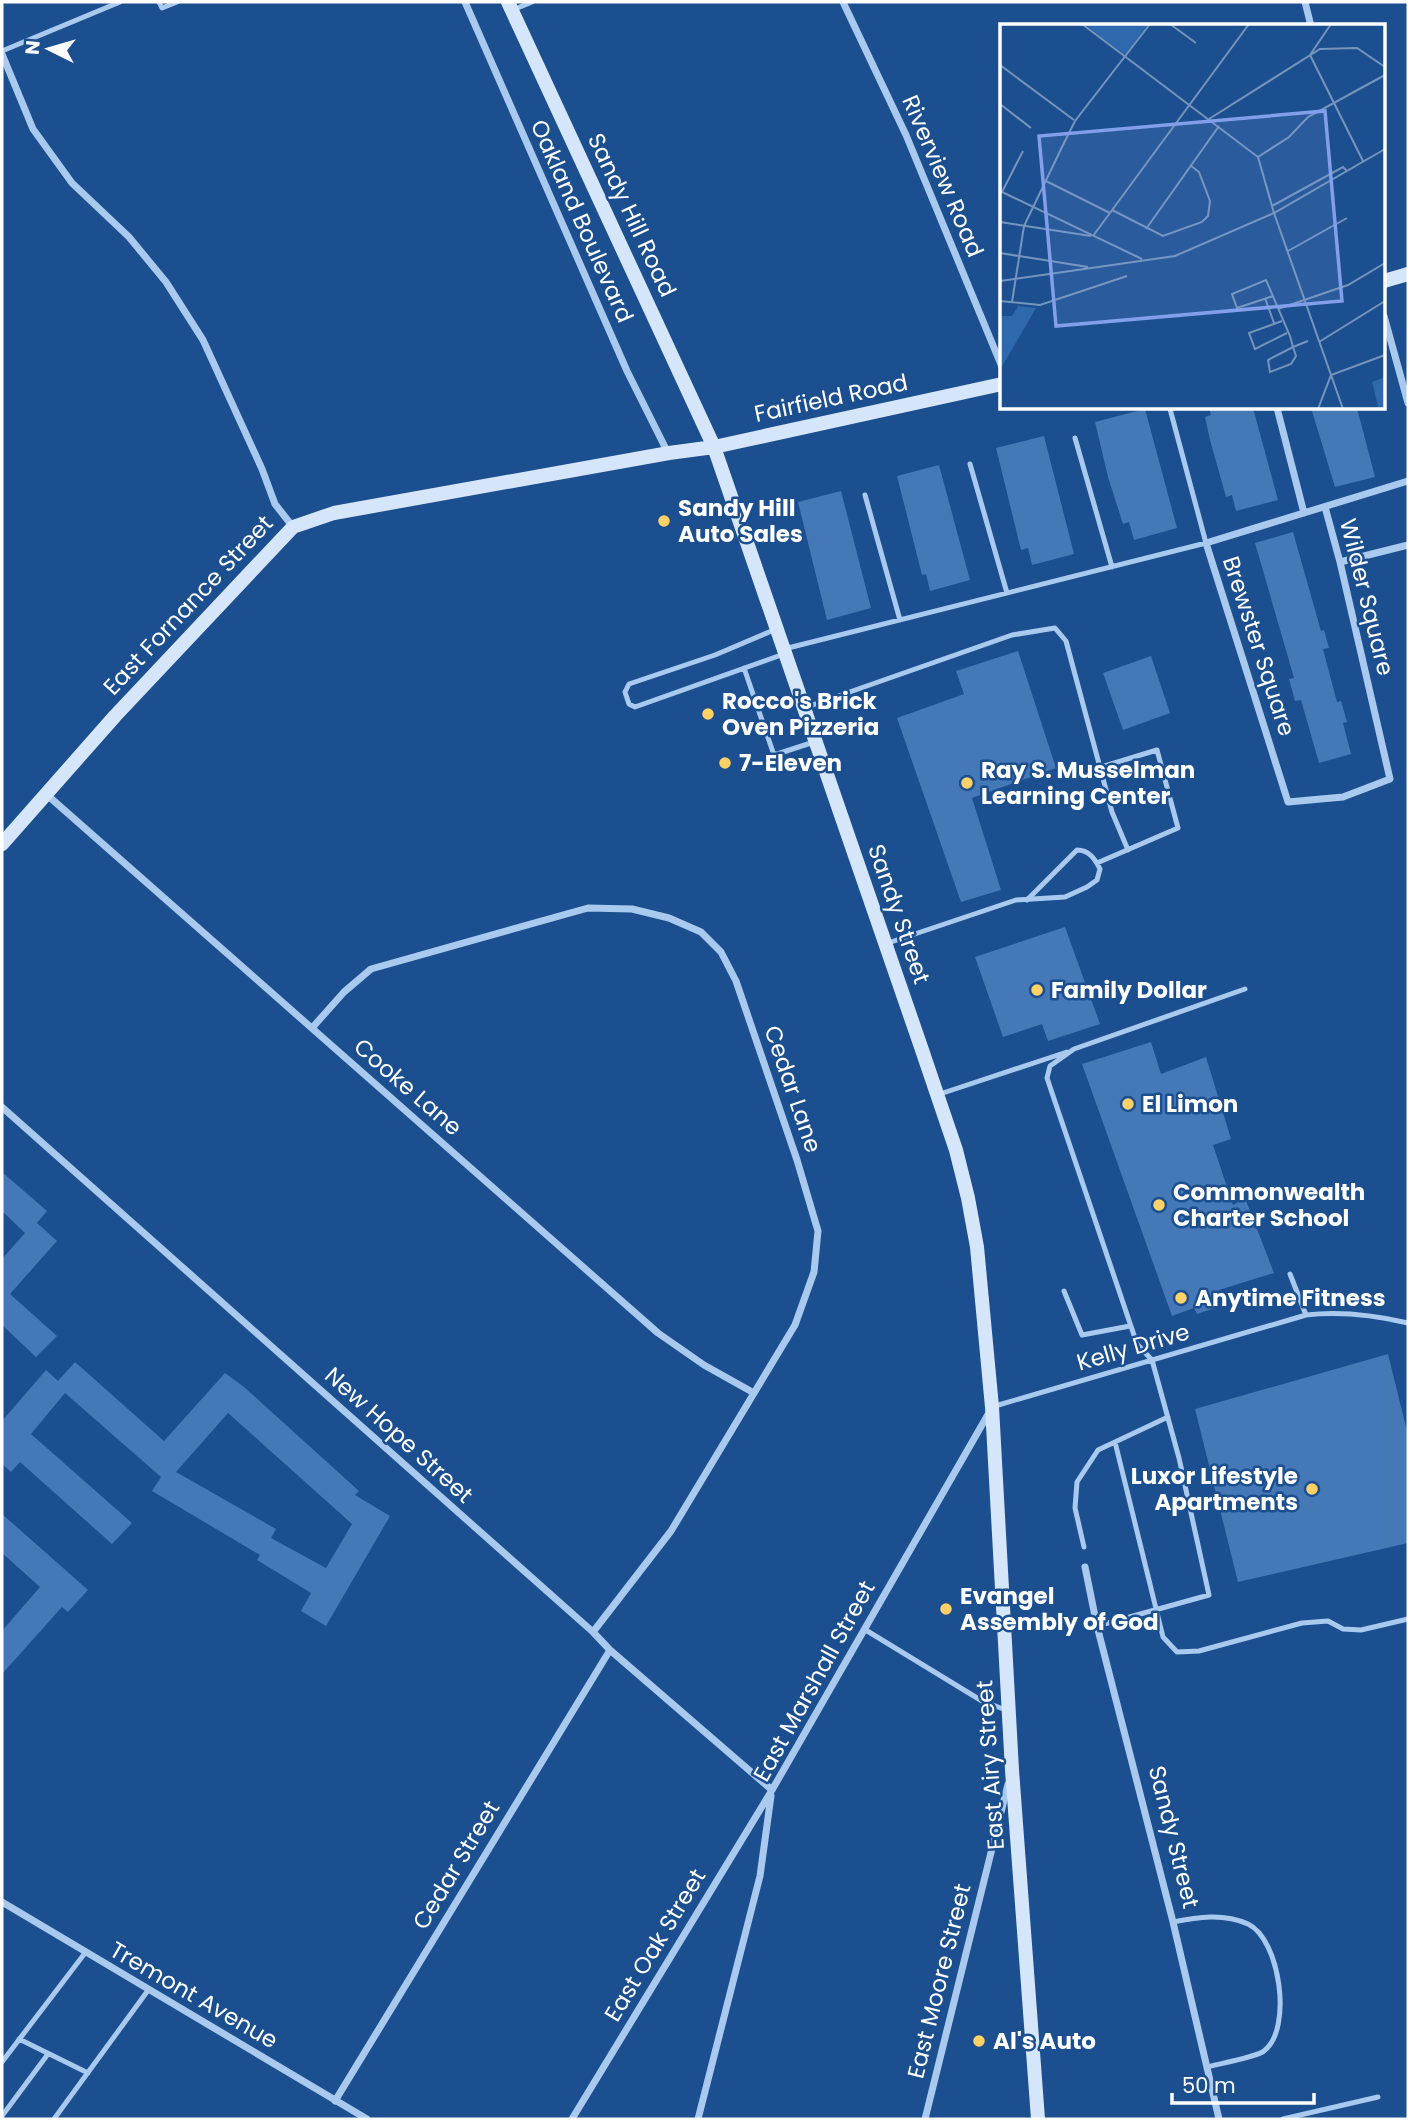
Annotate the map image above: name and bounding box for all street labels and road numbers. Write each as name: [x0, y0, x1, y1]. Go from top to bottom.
street label: Riverview Road: [894, 90, 992, 262]
street label: Oakland Boulevard: [523, 114, 641, 328]
street label: Sandy Hill Road: [580, 128, 684, 302]
street label: Fairfield Road: [751, 366, 911, 430]
street label: East Fornance Street: [96, 508, 280, 702]
street label: Wilder Square: [1332, 515, 1402, 679]
street label: Brewster Square: [1215, 552, 1303, 740]
street label: Sandy Street: [860, 840, 938, 988]
street label: Cedar Lane: [756, 1021, 830, 1157]
street label: Cooke Lane: [347, 1031, 469, 1143]
street label: Kelly Drive: [1073, 1316, 1193, 1378]
street label: New Hope Street: [318, 1360, 480, 1510]
street label: East Marshall Street: [745, 1575, 883, 1787]
street label: East Airy Street: [968, 1679, 1012, 1851]
street label: Sandy Street: [1141, 1762, 1207, 1912]
street label: Cedar Street: [405, 1795, 507, 1935]
street label: East Oak Street: [597, 1863, 713, 2027]
street label: East Moore Street: [899, 1880, 979, 2082]
street label: Tremont Avenue: [104, 1934, 284, 2056]

